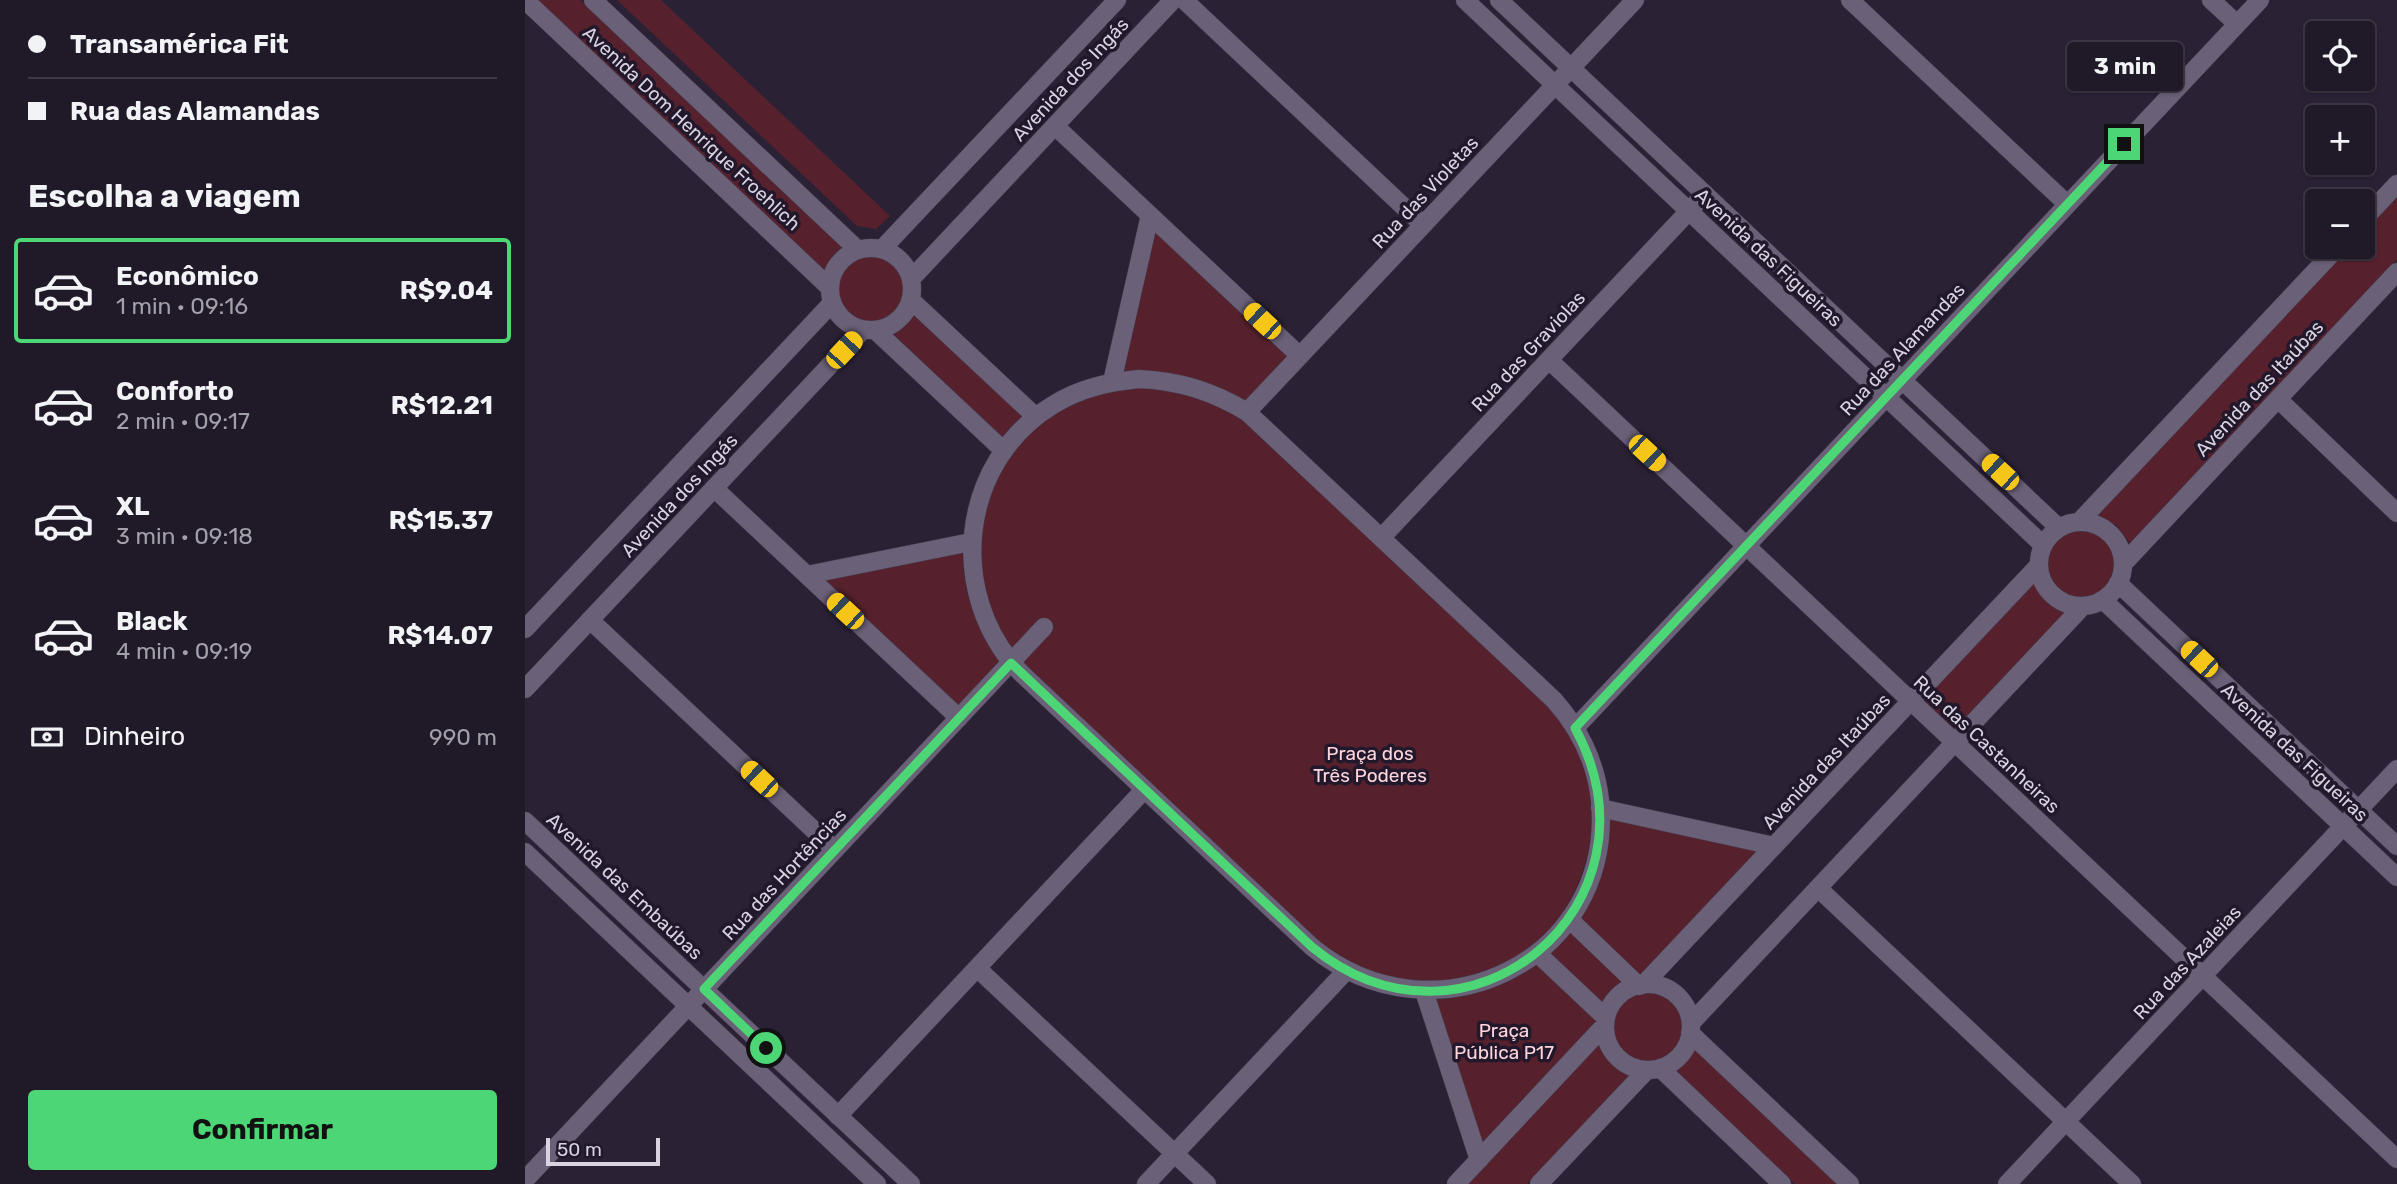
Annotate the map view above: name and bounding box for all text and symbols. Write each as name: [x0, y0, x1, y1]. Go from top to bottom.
street label: Avenida dos Ingás: [1007, 13, 1133, 146]
street label: Avenida Dom Henrique Froehlich: [578, 21, 805, 235]
map controls: [2305, 21, 2375, 259]
button: locate: [2305, 21, 2375, 91]
text: Transamérica Fit: [70, 29, 289, 60]
callout: 3 min: [2066, 43, 2182, 92]
text: 3 min: [2094, 52, 2156, 80]
text: Rua das Alamandas: [70, 96, 320, 127]
button: +: [2305, 105, 2375, 175]
route end: [2108, 128, 2140, 160]
street label: Rua das Violetas: [1367, 131, 1483, 253]
text: Escolha a viagem: [28, 177, 301, 215]
street label: Avenida das Figueiras: [1690, 183, 1847, 331]
button: −: [2305, 189, 2375, 259]
icon: car: [32, 259, 95, 322]
text: Econômico: [116, 261, 259, 292]
text: R$9.04: [400, 275, 493, 306]
street label: Rua das Alamandas: [1835, 278, 1970, 420]
street label: Rua das Graviolas: [1467, 286, 1590, 416]
text: 1 min · 09:16: [116, 292, 248, 320]
car: [1240, 299, 1285, 343]
street label: Avenida das Itaúbas: [2190, 316, 2328, 461]
car: [822, 327, 867, 373]
icon: car: [32, 374, 95, 437]
text: Conforto: [116, 376, 234, 407]
text: R$12.21: [391, 390, 493, 421]
text: 2 min · 09:17: [116, 407, 250, 435]
street label: Avenida dos Ingás: [616, 429, 742, 562]
car: [1625, 431, 1670, 475]
car: [1978, 450, 2023, 494]
icon: car: [32, 489, 95, 552]
text: XL: [116, 491, 149, 522]
text: R$15.37: [389, 505, 493, 536]
text: 3 min · 09:18: [116, 522, 253, 550]
car: [823, 589, 868, 633]
icon: car: [32, 604, 95, 667]
text: Black: [116, 606, 188, 637]
text: R$14.07: [387, 620, 493, 651]
text: 4 min · 09:19: [116, 637, 252, 665]
car: [2177, 637, 2222, 681]
street label: Rua das Castanheiras: [1909, 671, 2065, 818]
street label: Avenida das Figueiras: [2216, 678, 2373, 826]
street label: Avenida das Itaúbas: [1757, 689, 1895, 834]
icon: cash: [28, 718, 66, 756]
text: Dinheiro: [84, 721, 185, 752]
text: 990 m: [429, 723, 497, 751]
park label: Praça dos Três Poderes: [1313, 742, 1427, 787]
car: [737, 757, 782, 801]
street label: Rua das Hortências: [717, 804, 851, 945]
street label: Avenida das Embaúbas: [542, 808, 707, 965]
street label: Rua das Azaleias: [2129, 901, 2246, 1024]
park label: Praça Pública P17: [1454, 1019, 1554, 1064]
route start: [750, 1032, 782, 1064]
button: Confirmar: [28, 1090, 497, 1170]
scale bar: [546, 1135, 660, 1167]
text: 50 m: [557, 1138, 602, 1161]

